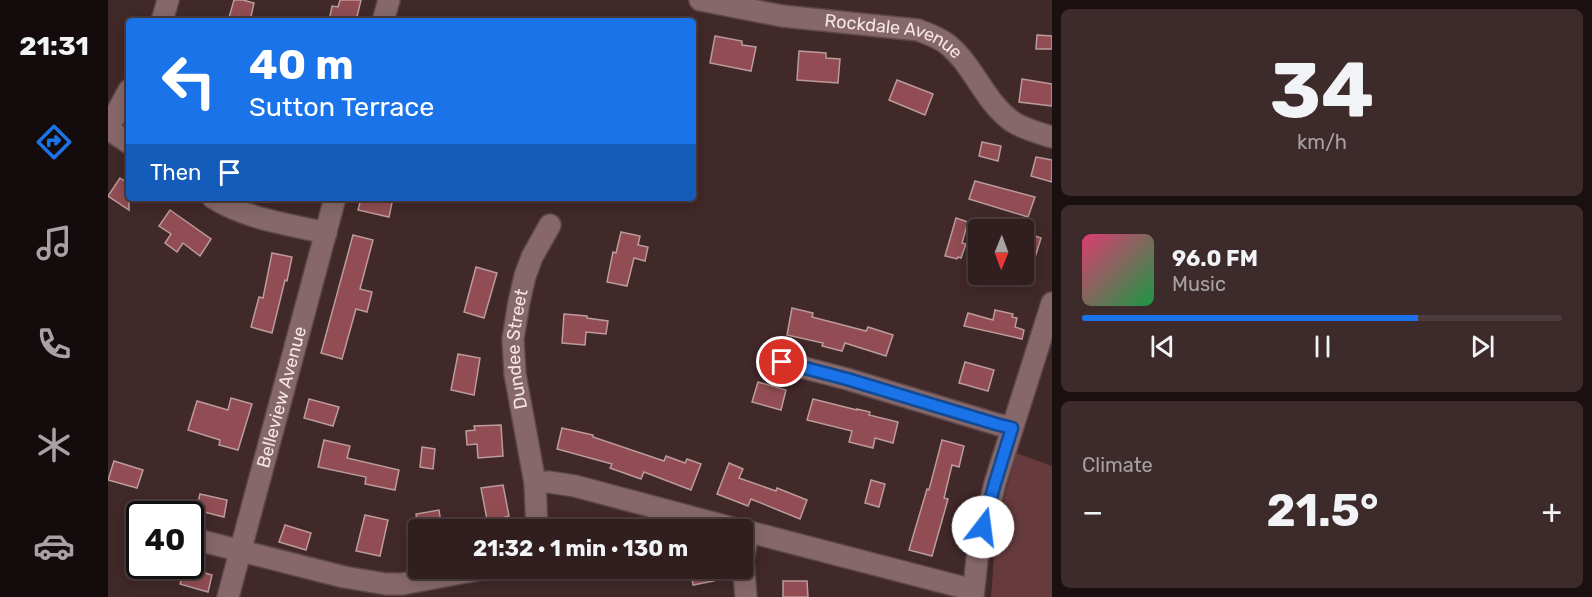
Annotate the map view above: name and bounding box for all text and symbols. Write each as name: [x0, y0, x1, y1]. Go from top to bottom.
street label: Rockdale Avenue: [824, 9, 967, 63]
text: 21:31: [19, 30, 89, 62]
text: 40 m: [249, 40, 354, 90]
icon: left: [150, 42, 228, 120]
text: 34: [1270, 44, 1374, 137]
text: Sutton Terrace: [249, 91, 434, 123]
icon: directions: [33, 121, 75, 163]
text: km/h: [1297, 130, 1347, 154]
icon: arrive: [213, 156, 246, 189]
text: Then: [150, 159, 201, 186]
north arrow: [968, 219, 1034, 285]
map controls: [968, 219, 1034, 285]
icon: music: [33, 222, 75, 264]
text: 96.0 FM: [1172, 245, 1258, 272]
text: Music: [1172, 272, 1226, 296]
street label: Dundee Street: [502, 286, 533, 411]
icon: phone: [33, 323, 75, 365]
street label: Belleview Avenue: [252, 324, 311, 470]
icon: previous: [1146, 330, 1179, 363]
icon: pause: [1306, 330, 1339, 363]
icon: next: [1466, 330, 1499, 363]
pin: [756, 336, 807, 387]
icon: arrive: [765, 345, 798, 378]
icon: climate: [33, 424, 75, 466]
text: Climate: [1082, 453, 1153, 477]
text: 21.5°: [1266, 484, 1378, 537]
text: −: [1082, 492, 1103, 531]
text: +: [1541, 492, 1562, 531]
position arrow: [951, 495, 1015, 559]
speed limit sign: 40: [126, 501, 204, 579]
icon: car: [33, 525, 75, 567]
text: 21:32 · 1 min · 130 m: [473, 535, 688, 562]

